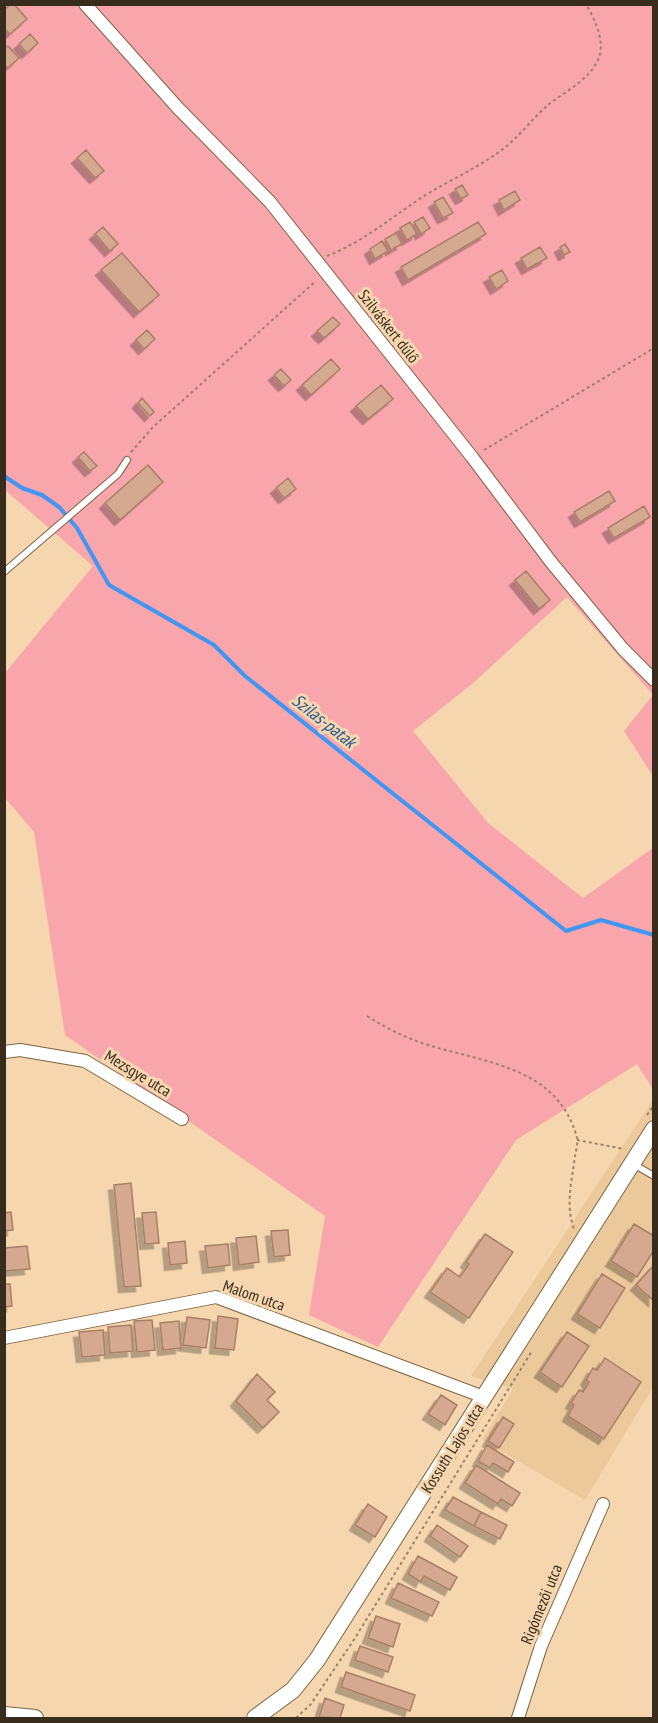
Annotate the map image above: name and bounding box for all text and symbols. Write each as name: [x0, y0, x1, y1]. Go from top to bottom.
street label: Szilváskert dűlő: [354, 285, 424, 367]
water label: Szilas-patak: [288, 688, 363, 754]
street label: Mezsgye utca: [101, 1045, 175, 1101]
street label: Malom utca: [220, 1275, 288, 1315]
street label: Kossuth Lajos utca: [416, 1399, 488, 1497]
street label: Rigómezői utca: [516, 1561, 566, 1647]

